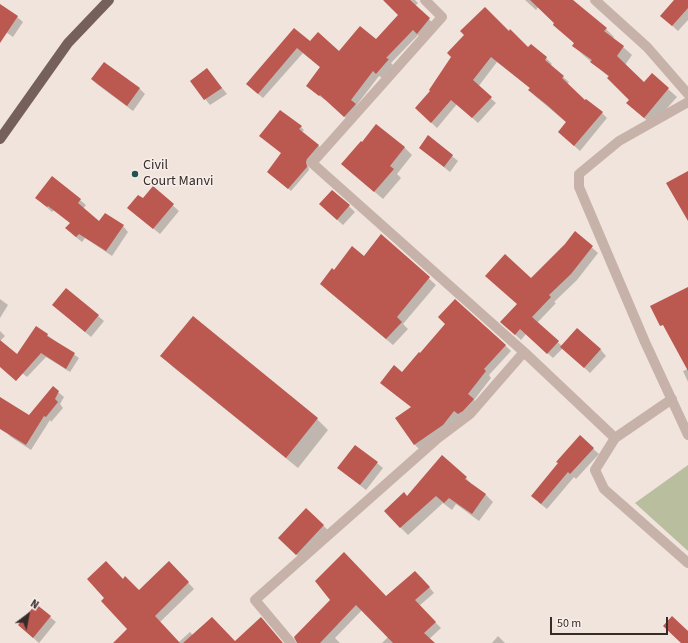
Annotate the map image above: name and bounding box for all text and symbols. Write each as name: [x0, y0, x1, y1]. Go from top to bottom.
place label: Civil Court Manvi: [143, 158, 213, 190]
marker: Civil Court Manvi: [130, 169, 140, 179]
north arrow: [8, 595, 48, 635]
text: N: [28, 596, 42, 613]
scale bar: [552, 609, 670, 635]
text: 50 m: [557, 615, 581, 632]

